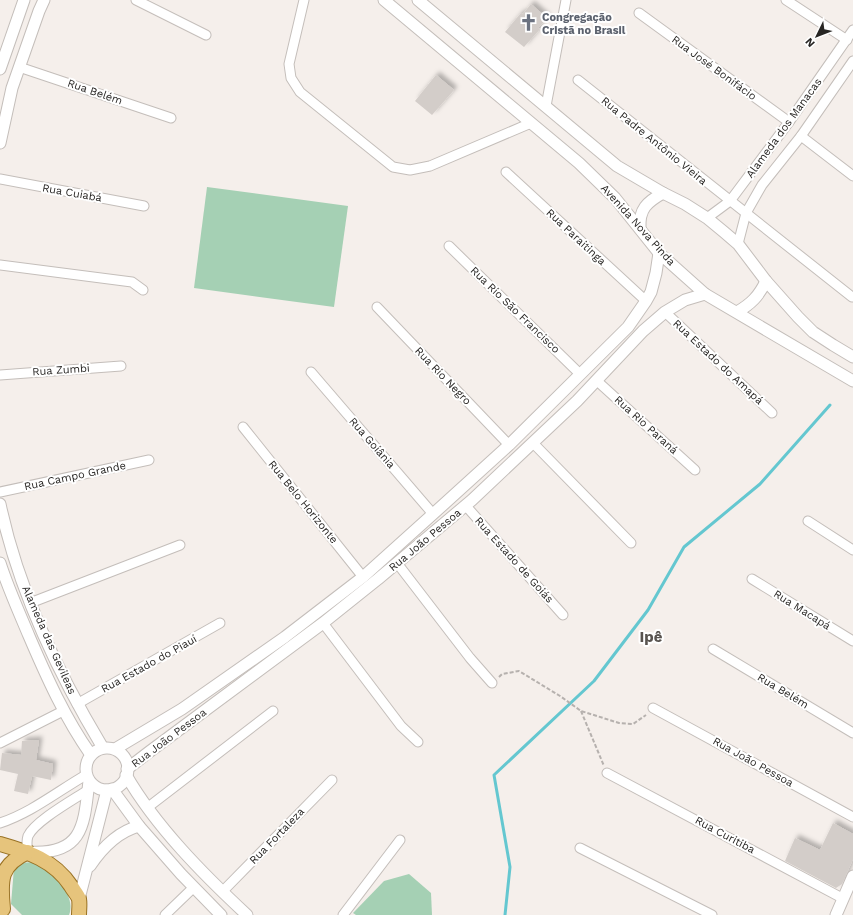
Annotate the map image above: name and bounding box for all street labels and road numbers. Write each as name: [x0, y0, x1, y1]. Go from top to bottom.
street label: Rua José Bonifácio: [669, 33, 759, 103]
street label: Alameda dos Manacas: [743, 75, 825, 180]
street label: Rua Belém: [66, 77, 124, 107]
street label: Rua Padre Antônio Vieira: [598, 94, 710, 188]
street label: Rua Cuiabá: [41, 181, 103, 205]
street label: Avenida Nova Pinda: [598, 182, 678, 268]
street label: Rua Paraitinga: [544, 206, 608, 268]
street label: Rua Rio São Francisco: [468, 264, 562, 356]
street label: Rua Estado do Amapá: [670, 317, 766, 407]
street label: Rua Rio Negro: [412, 344, 474, 408]
street label: Rua Zumbi: [32, 362, 90, 378]
street label: Rua Rio Paraná: [612, 393, 680, 457]
street label: Rua Goiânia: [346, 415, 398, 471]
street label: Rua Belo Horizonte: [266, 458, 340, 546]
street label: Rua Campo Grande: [23, 459, 127, 493]
street label: Rua João Pessoa: [386, 506, 464, 574]
street label: Rua Estado de Goiás: [472, 514, 556, 606]
street label: Alameda das Gevileas: [19, 584, 79, 697]
street label: Rua Macapá: [771, 587, 833, 633]
street label: Rua Estado do Piauí: [99, 632, 199, 696]
street label: Rua Belém: [755, 671, 811, 711]
street label: Rua João Pessoa: [129, 706, 209, 770]
street label: Rua João Pessoa: [710, 734, 796, 790]
street label: Rua Fortaleza: [247, 805, 307, 867]
street label: Rua Curitiba: [693, 814, 757, 856]

